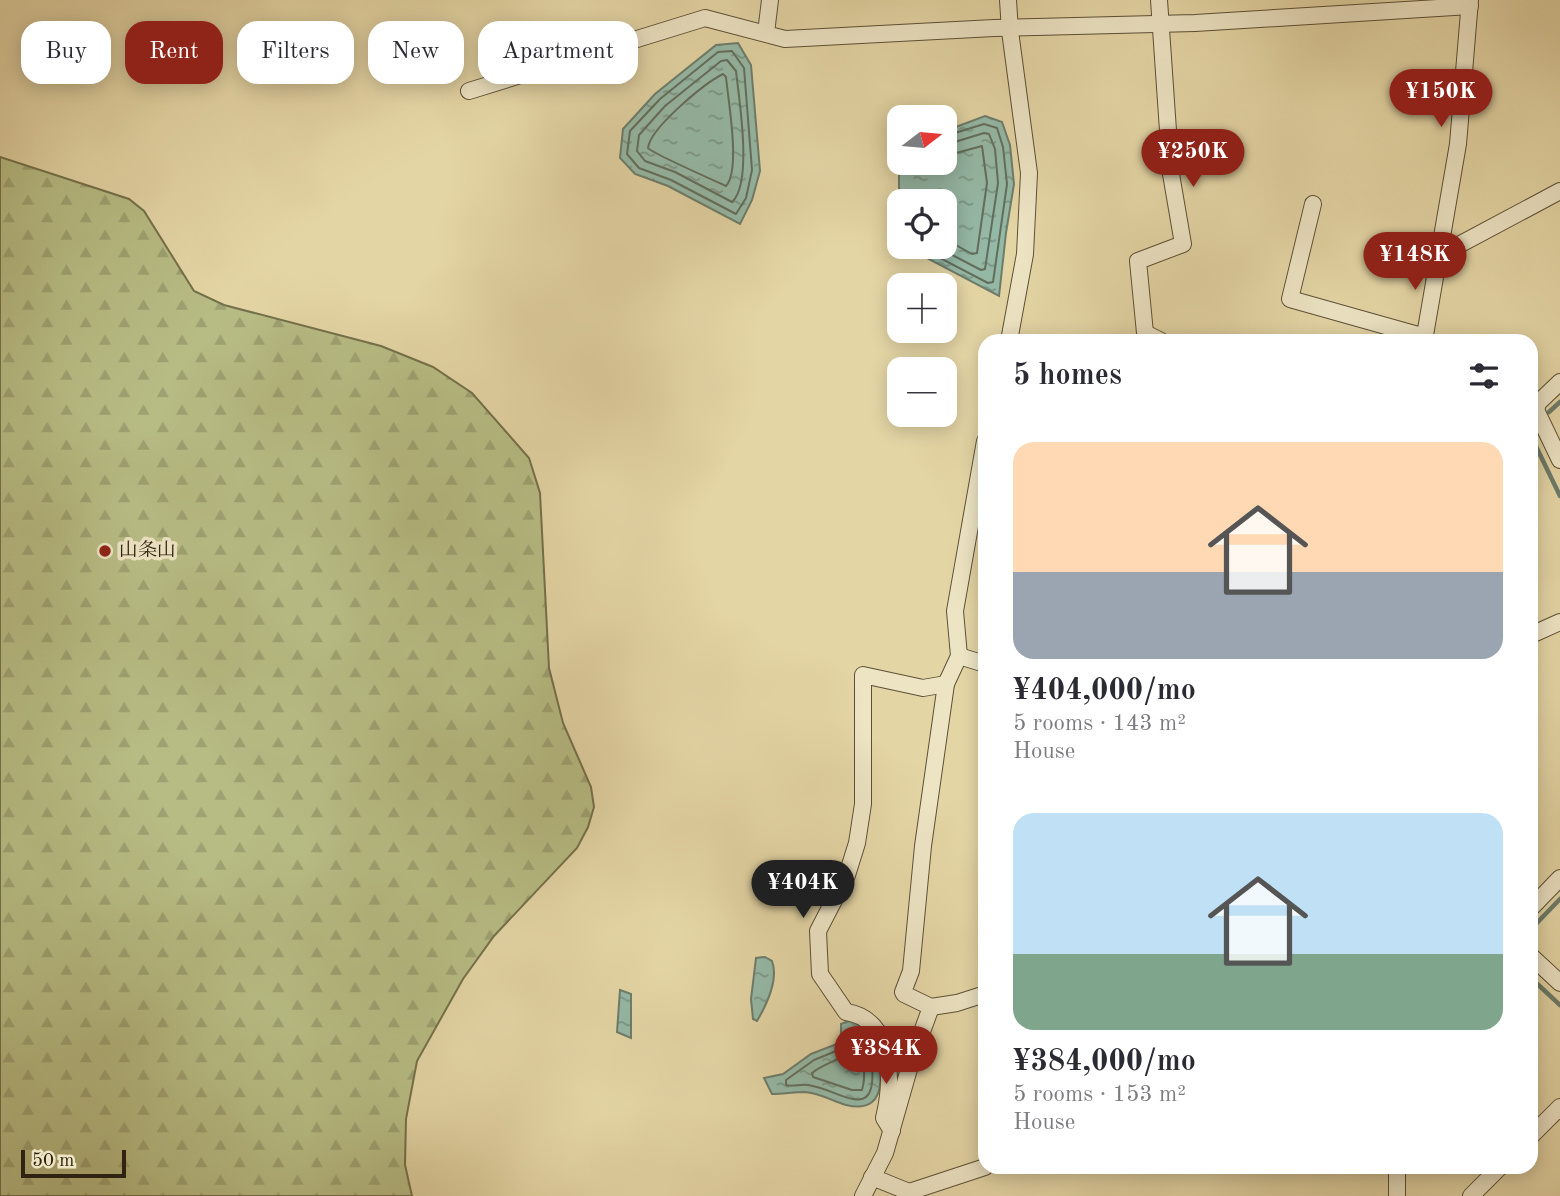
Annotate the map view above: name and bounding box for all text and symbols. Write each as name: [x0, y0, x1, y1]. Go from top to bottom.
chip: Buy: [21, 21, 111, 84]
chip: Rent: [125, 21, 223, 84]
chip: Filters: [237, 21, 354, 84]
chip: New: [368, 21, 464, 84]
chip: Apartment: [478, 21, 638, 84]
pin: ¥150K: [1392, 69, 1490, 129]
text: ¥150K: [1405, 80, 1477, 103]
north arrow: [887, 105, 957, 175]
map controls: [887, 105, 957, 427]
pin: ¥250K: [1144, 130, 1242, 189]
text: ¥250K: [1157, 140, 1229, 163]
button: locate: [887, 189, 957, 259]
pin: ¥148K: [1366, 232, 1464, 292]
text: ¥148K: [1379, 243, 1451, 266]
button: +: [887, 273, 957, 343]
button: −: [887, 357, 957, 427]
icon: filters: [1465, 357, 1503, 395]
text: 5 homes: [1013, 361, 1122, 391]
icon: home: [1195, 487, 1321, 613]
place label: 山条山: [119, 540, 176, 561]
marker: 山条山: [97, 543, 113, 559]
text: ¥404,000/mo: [1013, 676, 1196, 706]
text: 5 rooms · 143 m²: [1013, 712, 1186, 735]
text: House: [1013, 740, 1075, 763]
icon: home: [1195, 858, 1321, 984]
pin: ¥404K: [754, 860, 852, 920]
text: ¥404K: [767, 871, 839, 894]
pin: ¥384K: [837, 1026, 935, 1086]
text: ¥384K: [850, 1037, 922, 1060]
text: ¥384,000/mo: [1013, 1047, 1196, 1077]
text: 5 rooms · 153 m²: [1013, 1083, 1186, 1106]
text: House: [1013, 1111, 1075, 1134]
scale bar: [21, 1147, 126, 1179]
text: 50 m: [32, 1152, 74, 1171]

